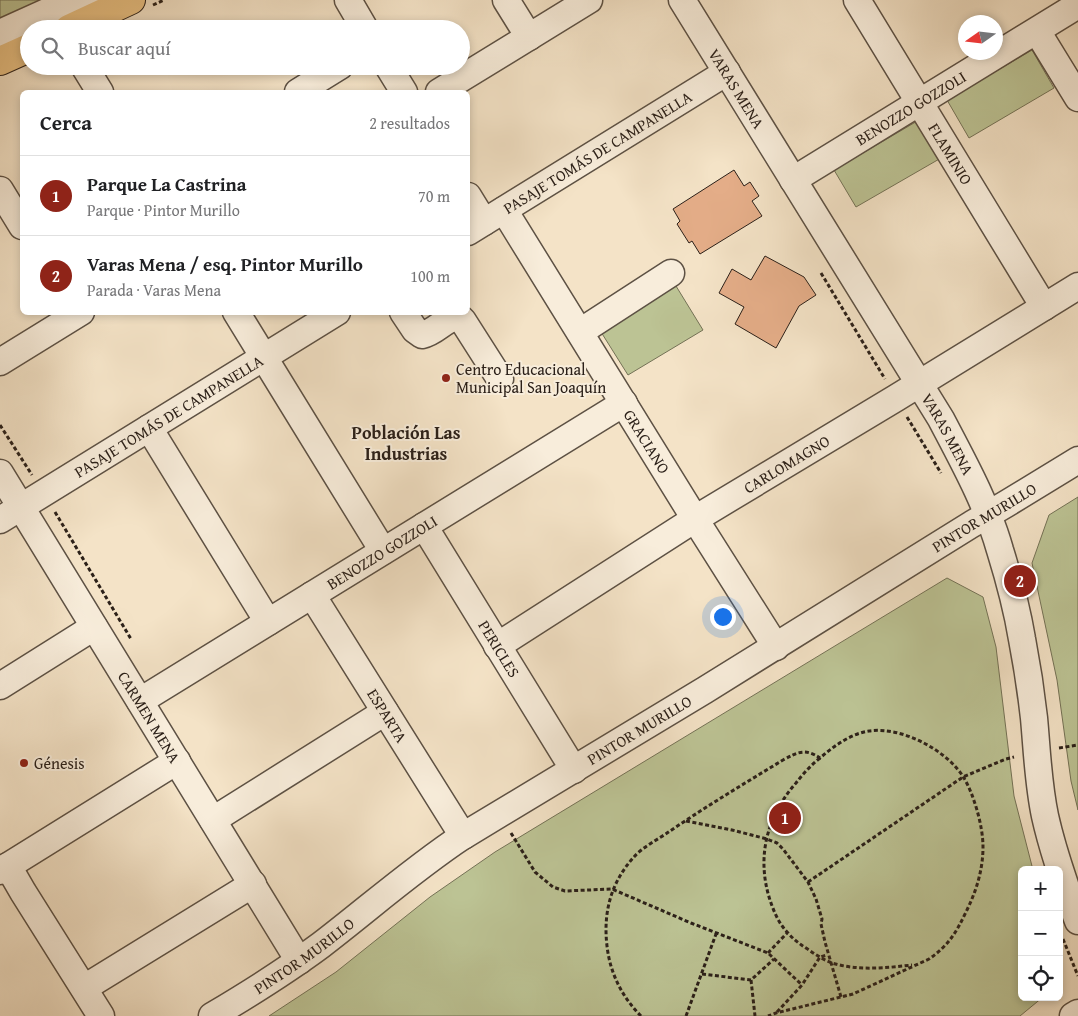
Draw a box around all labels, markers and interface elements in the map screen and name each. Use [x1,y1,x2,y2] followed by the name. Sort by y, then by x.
[958,15,1003,60] north arrow
[20,20,470,75] search box
[38,34,66,62] icon: search
[78,34,171,62] text: Buscar aquí
[703,44,771,133] street label: VARAS MENA
[851,65,971,151] street label: BENOZZO GOZZOLI
[498,84,697,220] street label: PASAJE TOMÁS DE CAMPANELLA
[40,107,92,138] text: Cerca
[369,111,450,135] text: 2 resultados
[923,118,979,189] street label: FLAMINIO
[87,170,247,198] text: Parque La Castrina
[52,184,60,208] text: 1
[418,184,450,208] text: 70 m
[87,198,240,222] text: Parque · Pintor Murillo
[87,250,363,278] text: Varas Mena / esq. Pintor Murillo
[52,264,60,288] text: 2
[410,264,450,288] text: 100 m
[87,278,221,302] text: Parada · Varas Mena
[69,348,268,483] street label: PASAJE TOMÁS DE CAMPANELLA
[456,357,606,399] place label: Centro Educacional Municipal San Joaquín
[440,372,452,384] marker: Centro Educacional Municipal San Joaquín
[916,388,980,479] street label: VARAS MENA
[618,405,676,478] street label: GRACIANO
[351,419,461,467] district label: Población Las Industrias
[739,429,834,499] street label: CARLOMAGNO
[927,476,1041,558] street label: PINTOR MURILLO
[322,509,442,595] street label: BENOZZO GOZZOLI
[1004,562,1036,600] pin: 2
[710,604,736,630] your location
[473,615,526,682] street label: PERICLES
[112,666,187,768] street label: CARMEN MENA
[361,684,414,747] street label: ESPARTA
[582,689,696,771] street label: PINTOR MURILLO
[34,751,85,775] place label: Génesis
[18,757,30,769] marker: Génesis
[769,799,801,837] pin: 1
[1018,866,1063,1001] map controls
[1018,866,1063,911] button: +
[249,911,359,1000] street label: PINTOR MURILLO
[1018,911,1063,956] button: −
[1018,956,1063,1001] button: locate

